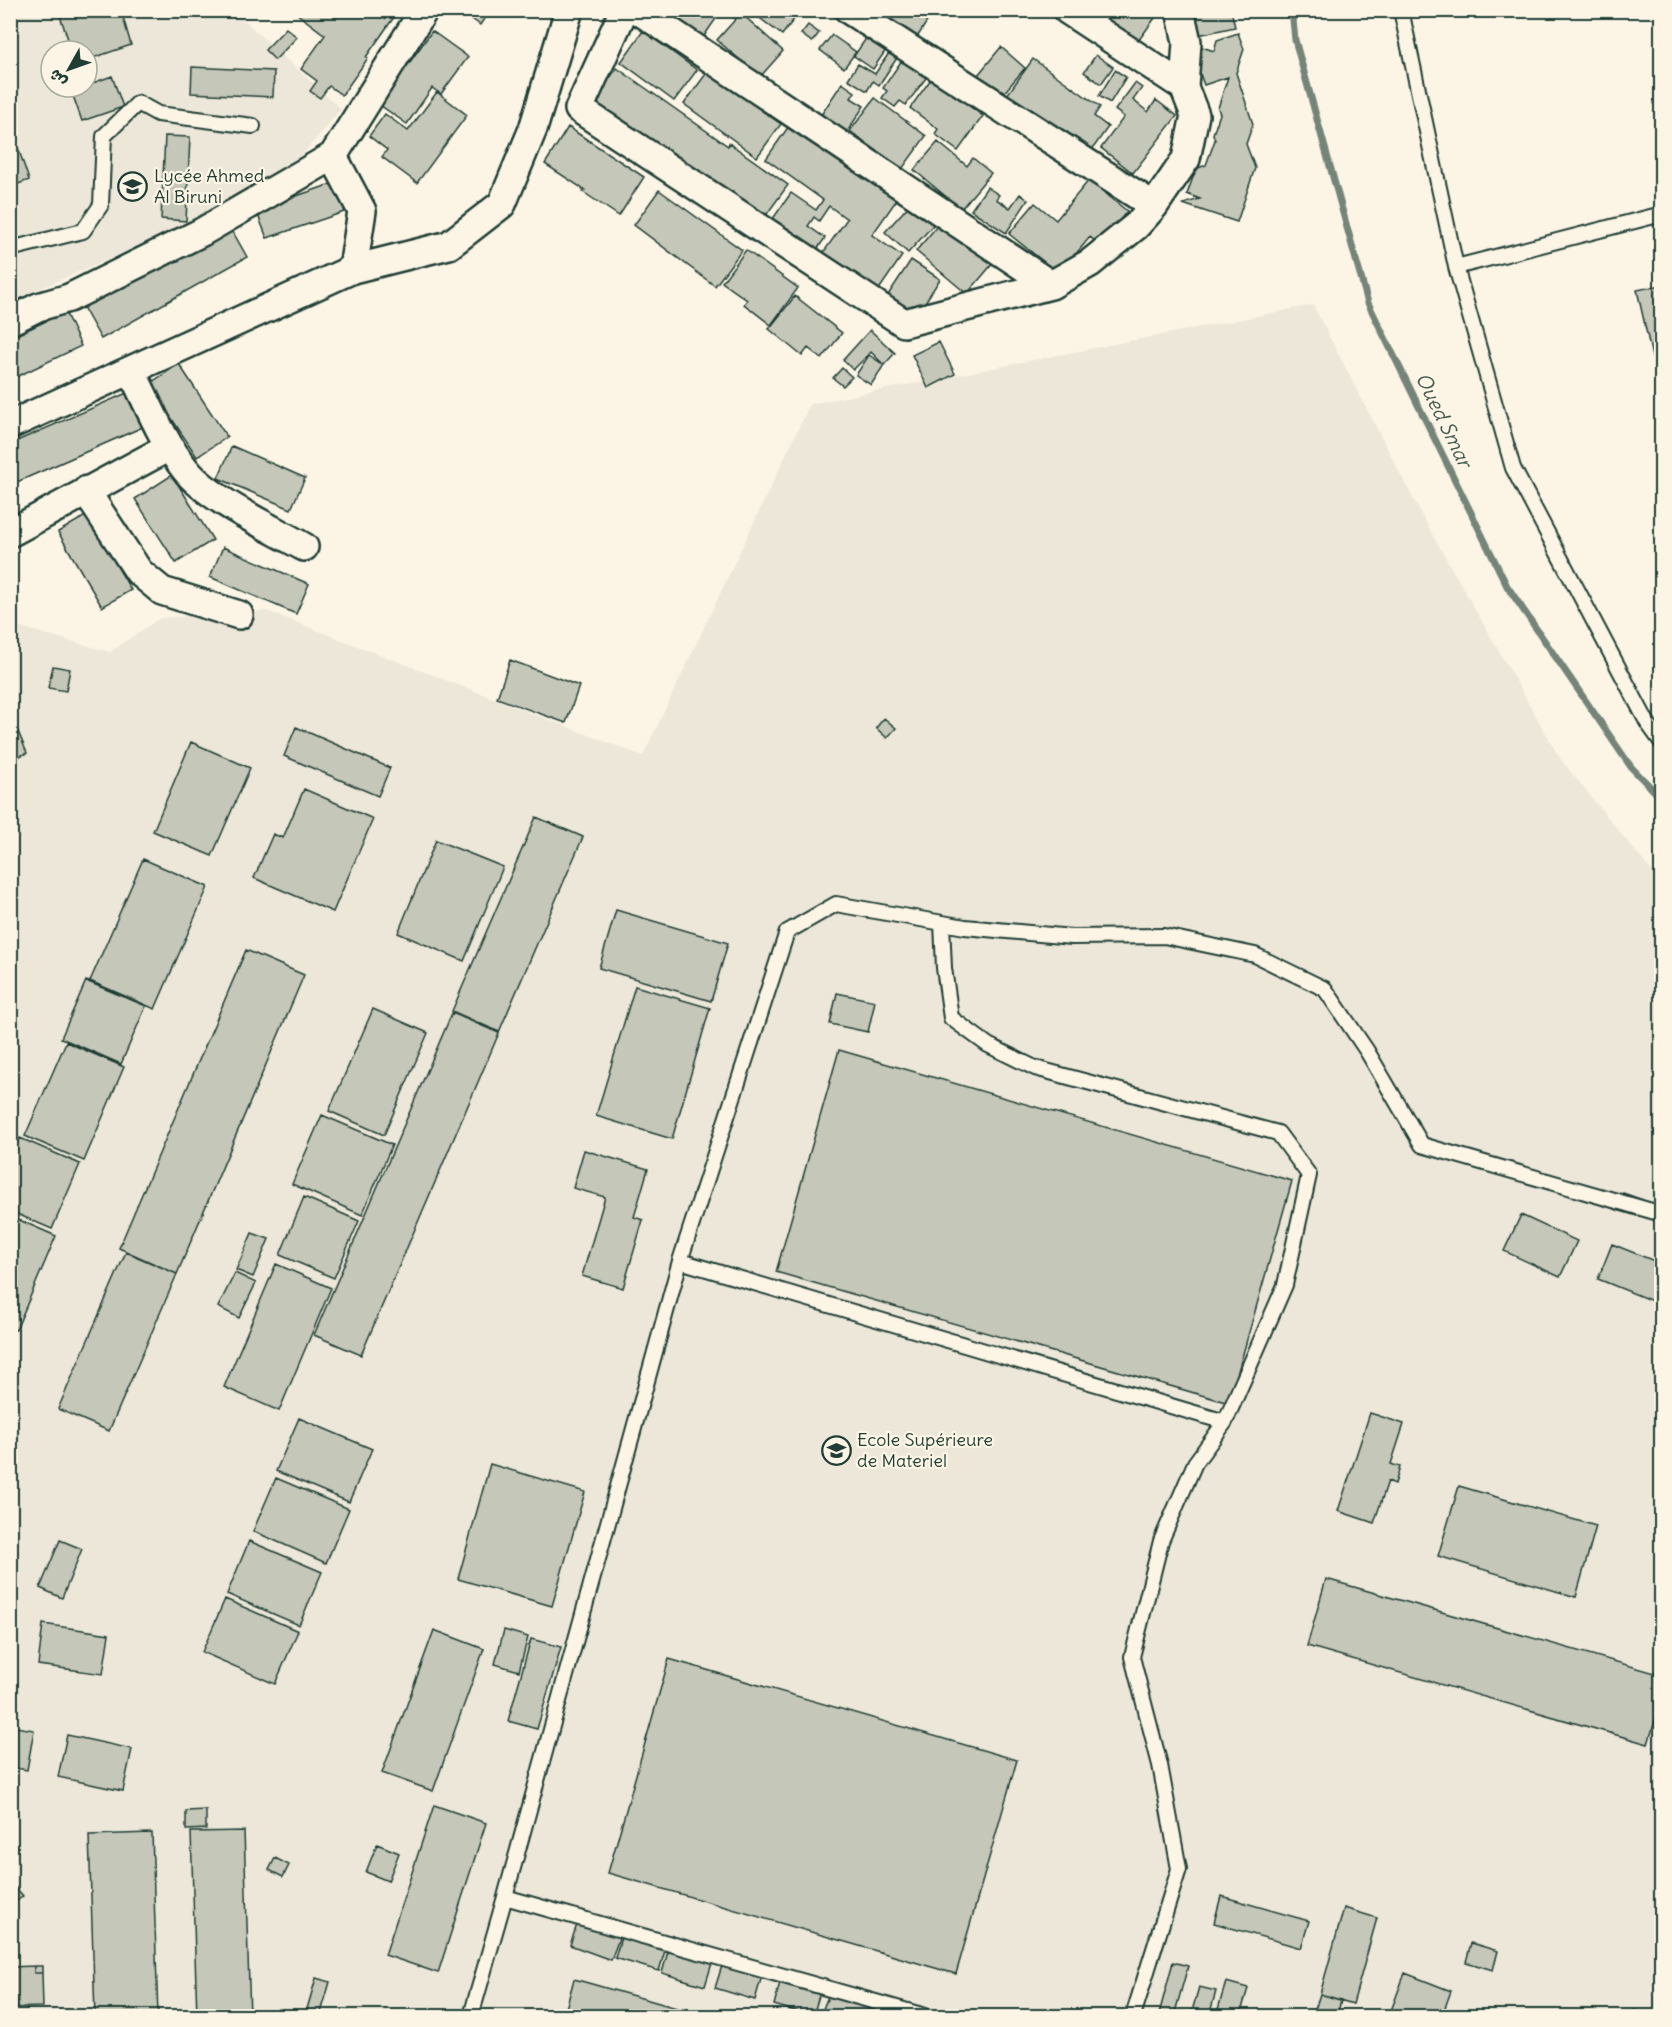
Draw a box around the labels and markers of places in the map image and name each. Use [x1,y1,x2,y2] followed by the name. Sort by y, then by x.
[154,164,265,208] place label: Lycée Ahmed Al Biruni
[117,170,149,202] school or university icon: Lycée Ahmed Al Biruni
[857,1428,993,1472] place label: Ecole Supérieure de Materiel
[820,1434,852,1466] school or university icon: Ecole Supérieure de Materiel

